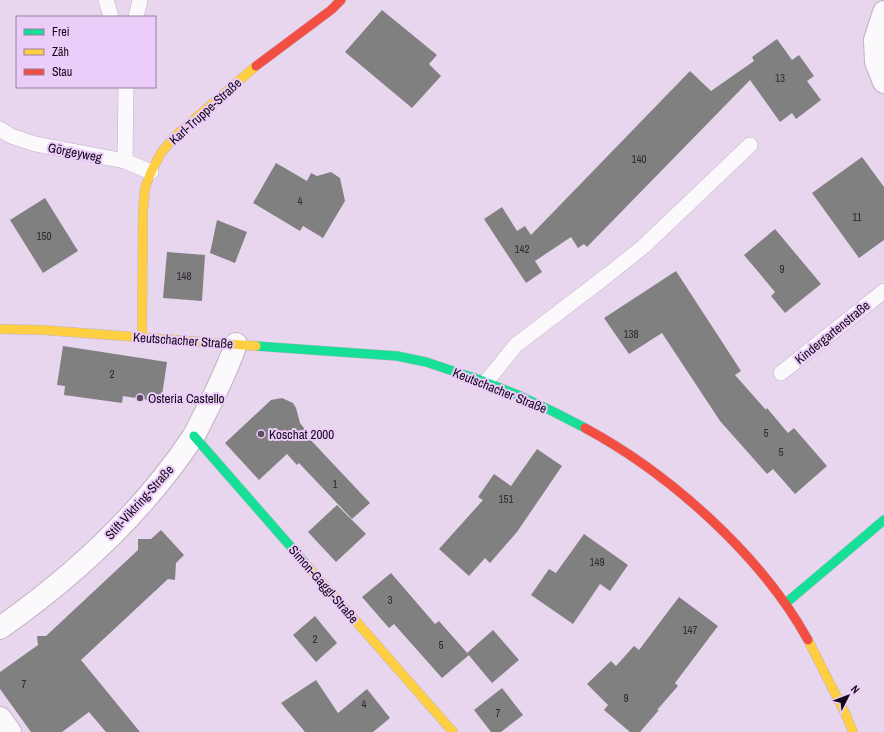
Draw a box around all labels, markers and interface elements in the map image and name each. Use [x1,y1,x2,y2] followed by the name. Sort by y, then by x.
[16,16,156,88] legend
[52,24,70,40] text: Frei
[52,44,69,60] text: Zäh
[52,64,72,80] text: Stau
[775,71,785,85] house number: 13
[166,74,245,148] street label: Karl-Truppe-Straße
[47,139,103,166] street label: Görgeyweg
[631,152,647,166] house number: 140
[297,194,303,208] house number: 4
[852,210,862,224] house number: 11
[36,229,52,243] house number: 150
[514,242,530,256] house number: 142
[779,262,785,276] house number: 9
[176,269,192,283] house number: 148
[791,297,873,368] street label: Kindergartenstraße
[623,327,639,341] house number: 138
[132,329,234,352] street label: Keutschacher Straße
[450,364,549,417] street label: Keutschacher Straße
[109,367,115,381] house number: 2
[148,390,224,407] place label: Osteria Castello
[135,393,145,403] marker: Osteria Castello
[269,426,334,443] place label: Koschat 2000
[763,426,769,440] house number: 5
[256,429,266,439] marker: Koschat 2000
[778,445,784,459] house number: 5
[101,461,177,543] street label: Stift-Viktring-Straße
[332,477,338,491] house number: 1
[498,492,514,506] house number: 151
[285,542,362,627] street label: Simon-Gaggl-Straße
[589,555,605,569] house number: 149
[387,593,393,607] house number: 3
[682,623,698,637] house number: 147
[312,632,318,646] house number: 2
[438,638,444,652] house number: 5
[828,676,868,716] north arrow
[21,677,27,691] house number: 7
[848,682,863,696] text: N
[623,691,629,705] house number: 9
[361,697,367,711] house number: 4
[495,706,501,720] house number: 7

